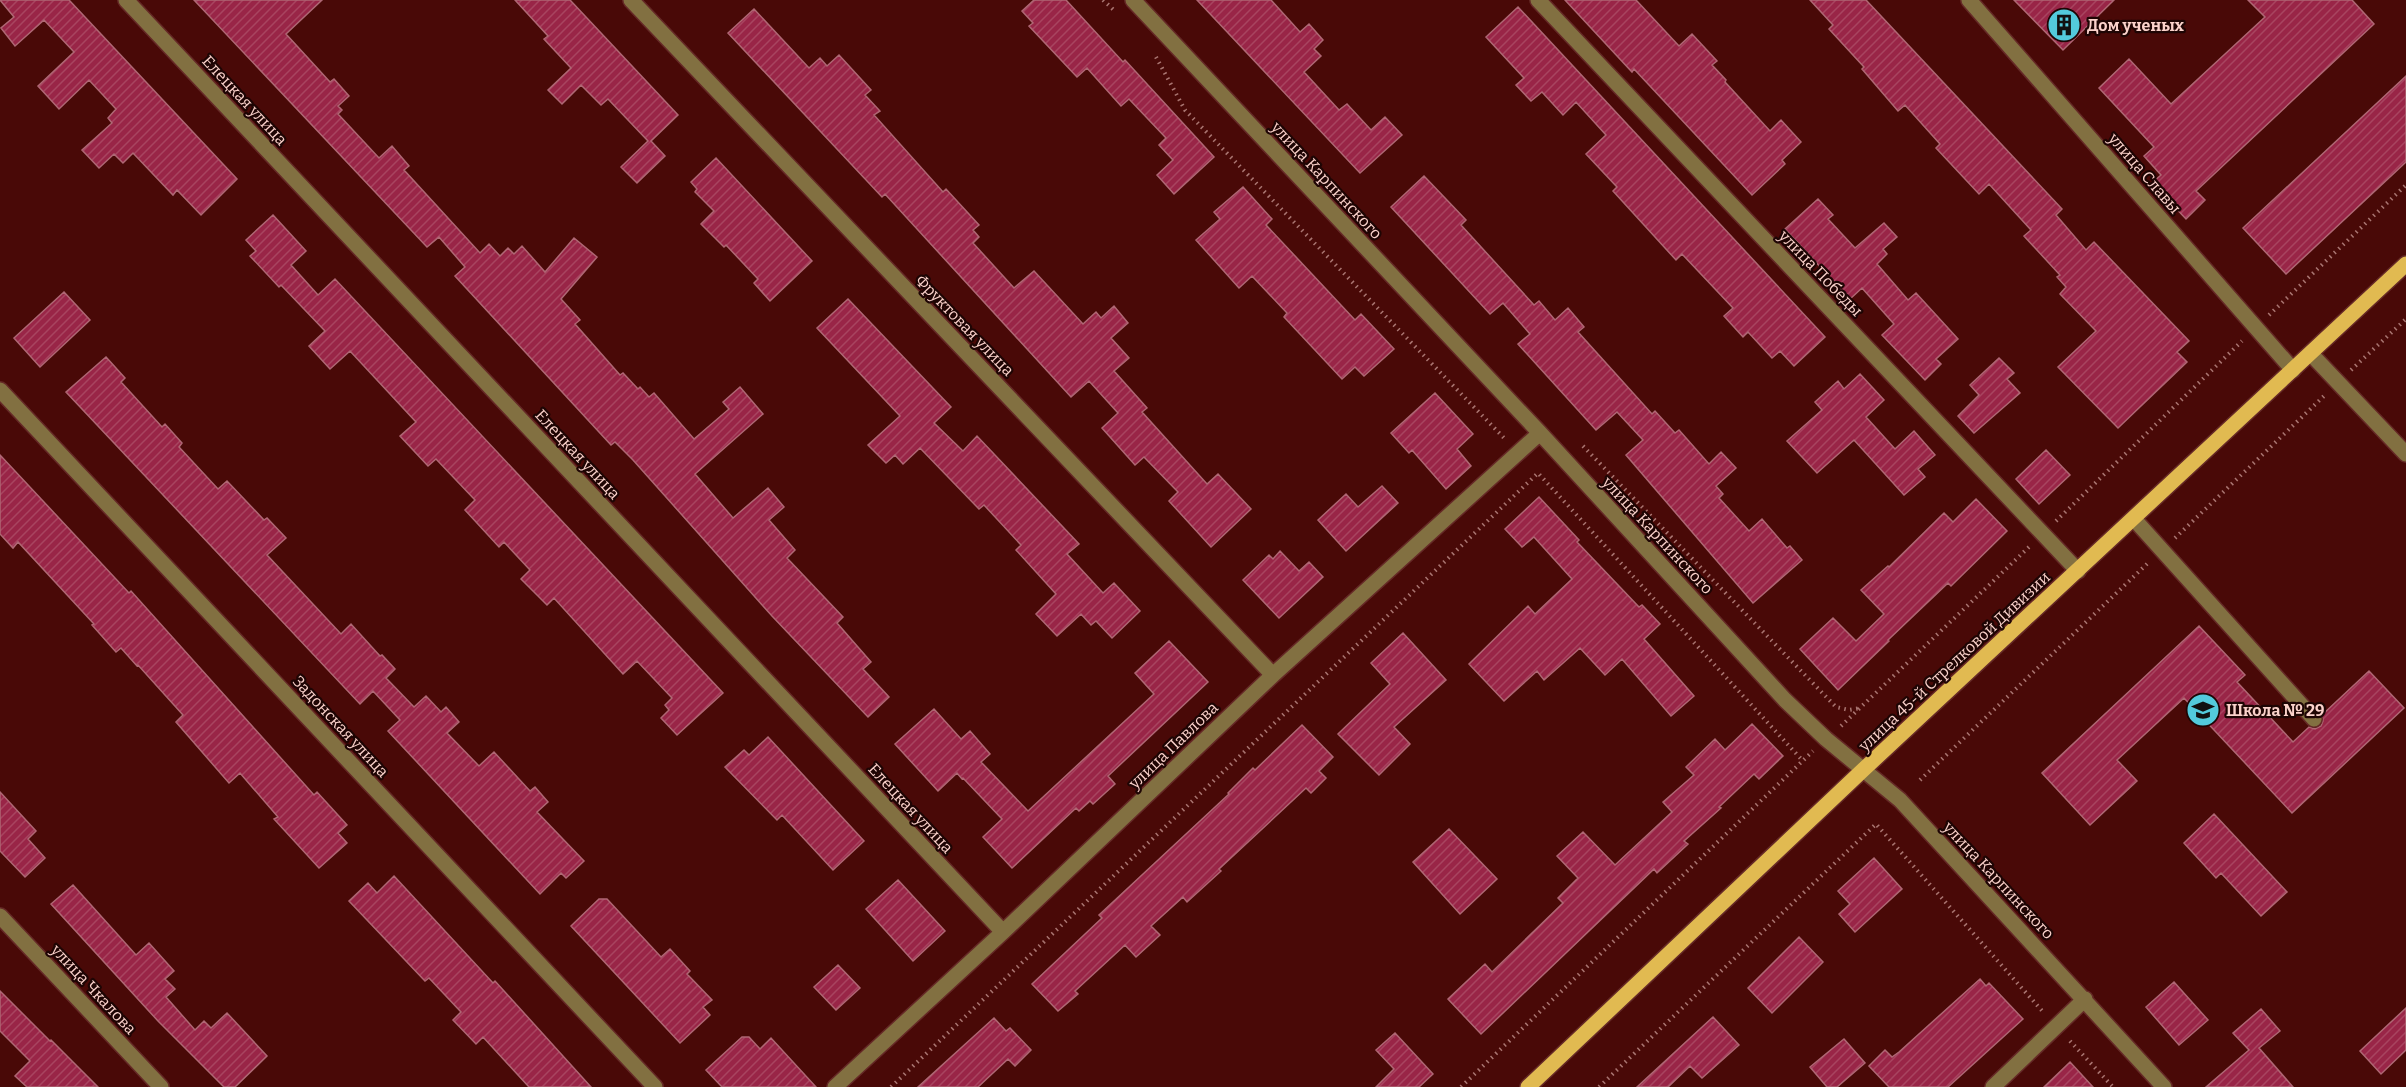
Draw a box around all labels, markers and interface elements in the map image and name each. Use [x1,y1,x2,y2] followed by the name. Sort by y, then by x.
[2046,7,2082,43] building icon: Дом ученых
[2087,16,2184,35] place label: Дом ученых
[198,52,291,149] street label: Елецкая улица
[1267,117,1386,243] street label: улица Карпинского
[2104,128,2185,218] street label: улица Славы
[1774,226,1867,320] street label: улица Победы
[911,271,1018,380] street label: Фруктовая улица
[531,406,624,503] street label: Елецкая улица
[1598,472,1717,598] street label: улица Карпинского
[1854,568,2054,756] street label: улица 45-й Стрелковой Дивизии
[289,672,393,781] street label: Задонская улица
[2185,692,2221,728] school or university icon: Школа № 29
[1124,698,1222,793] street label: улица Павлова
[2226,701,2324,720] place label: Школа № 29
[864,760,957,857] street label: Елецкая улица
[1939,817,2058,943] street label: улица Карпинского
[46,940,140,1038] street label: улица Чкалова

